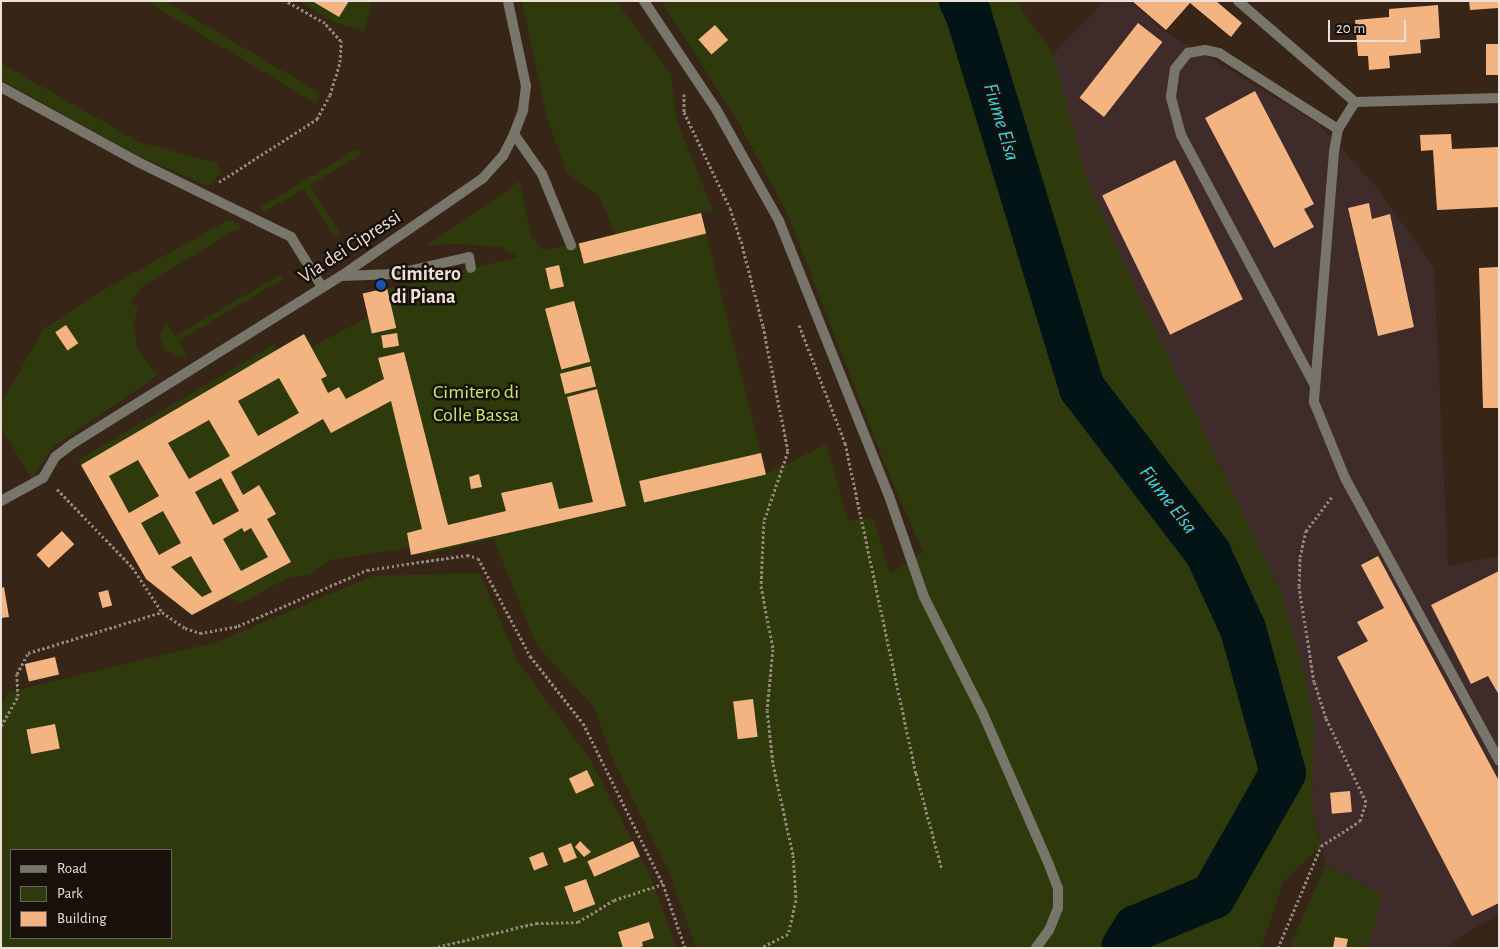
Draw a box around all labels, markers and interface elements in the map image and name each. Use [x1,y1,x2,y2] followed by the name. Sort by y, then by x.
[1330,10,1408,42] scale bar
[1336,21,1365,36] text: 20 m
[977,80,1025,164] water label: Fiume Elsa
[294,205,406,289] street label: Via dei Cipressi
[391,262,461,309] place label: Cimitero di Piana
[375,279,387,291] marker: Cimitero di Piana
[433,381,519,428] park label: Cimitero di Colle Bassa
[1133,461,1203,539] water label: Fiume Elsa
[10,849,172,939] legend
[57,861,87,876] text: Road
[57,886,83,901] text: Park
[57,911,107,926] text: Building

